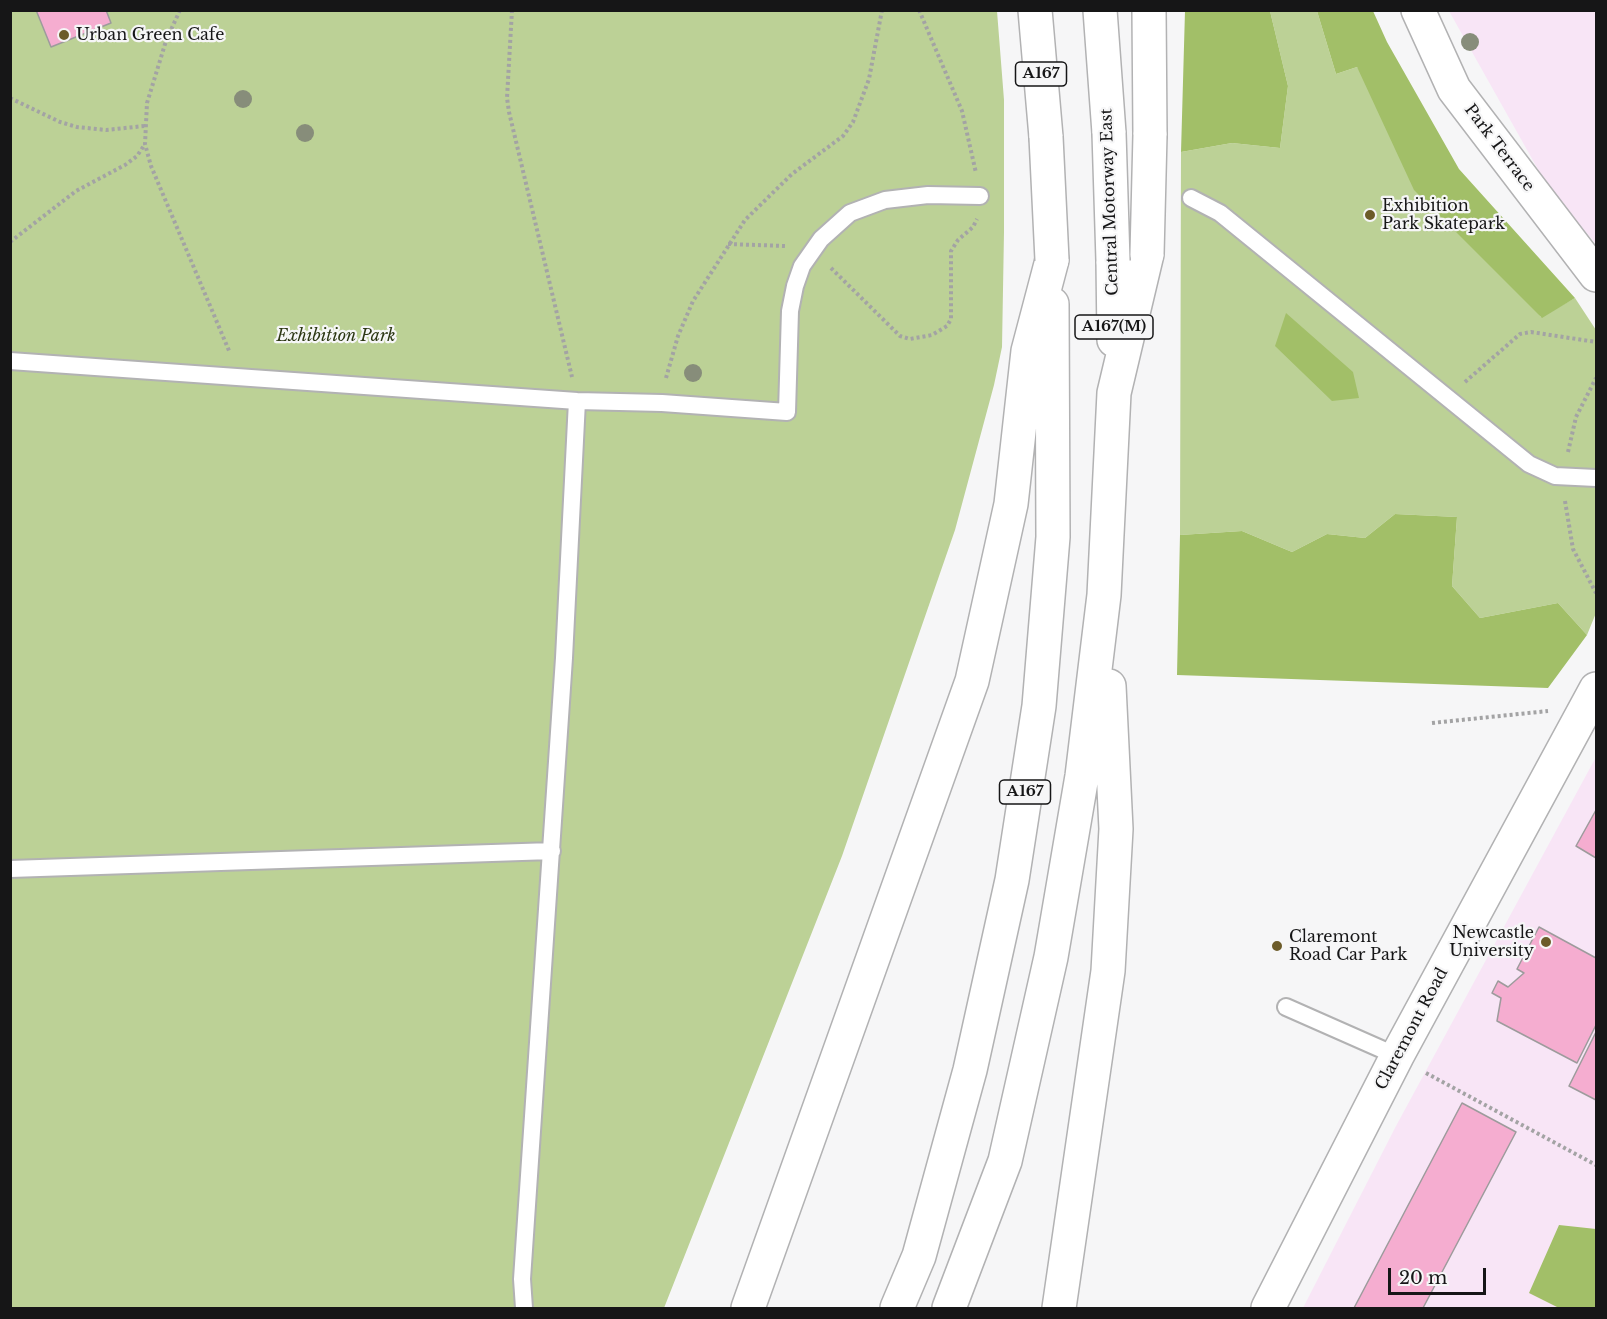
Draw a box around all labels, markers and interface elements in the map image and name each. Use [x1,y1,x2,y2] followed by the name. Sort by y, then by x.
[76,25,224,45] place label: Urban Green Cafe
[57,28,71,42] marker: Urban Green Cafe
[1016,62,1066,86] road number: A167
[1460,101,1538,195] street label: Park Terrace
[1097,108,1123,296] street label: Central Motorway East
[1382,196,1505,234] place label: Exhibition Park Skatepark
[1363,208,1377,222] marker: Exhibition Park Skatepark
[1075,315,1153,339] road number: A167(M)
[277,326,395,346] park label: Exhibition Park
[1000,780,1050,804] road number: A167
[1449,923,1534,961] place label: Newcastle University
[1289,927,1407,965] place label: Claremont Road Car Park
[1539,935,1553,949] marker: Newcastle University
[1270,939,1284,953] marker: Claremont Road Car Park
[1372,965,1452,1093] street label: Claremont Road
[1391,1256,1488,1294] scale bar
[1399,1267,1447,1289] text: 20 m

